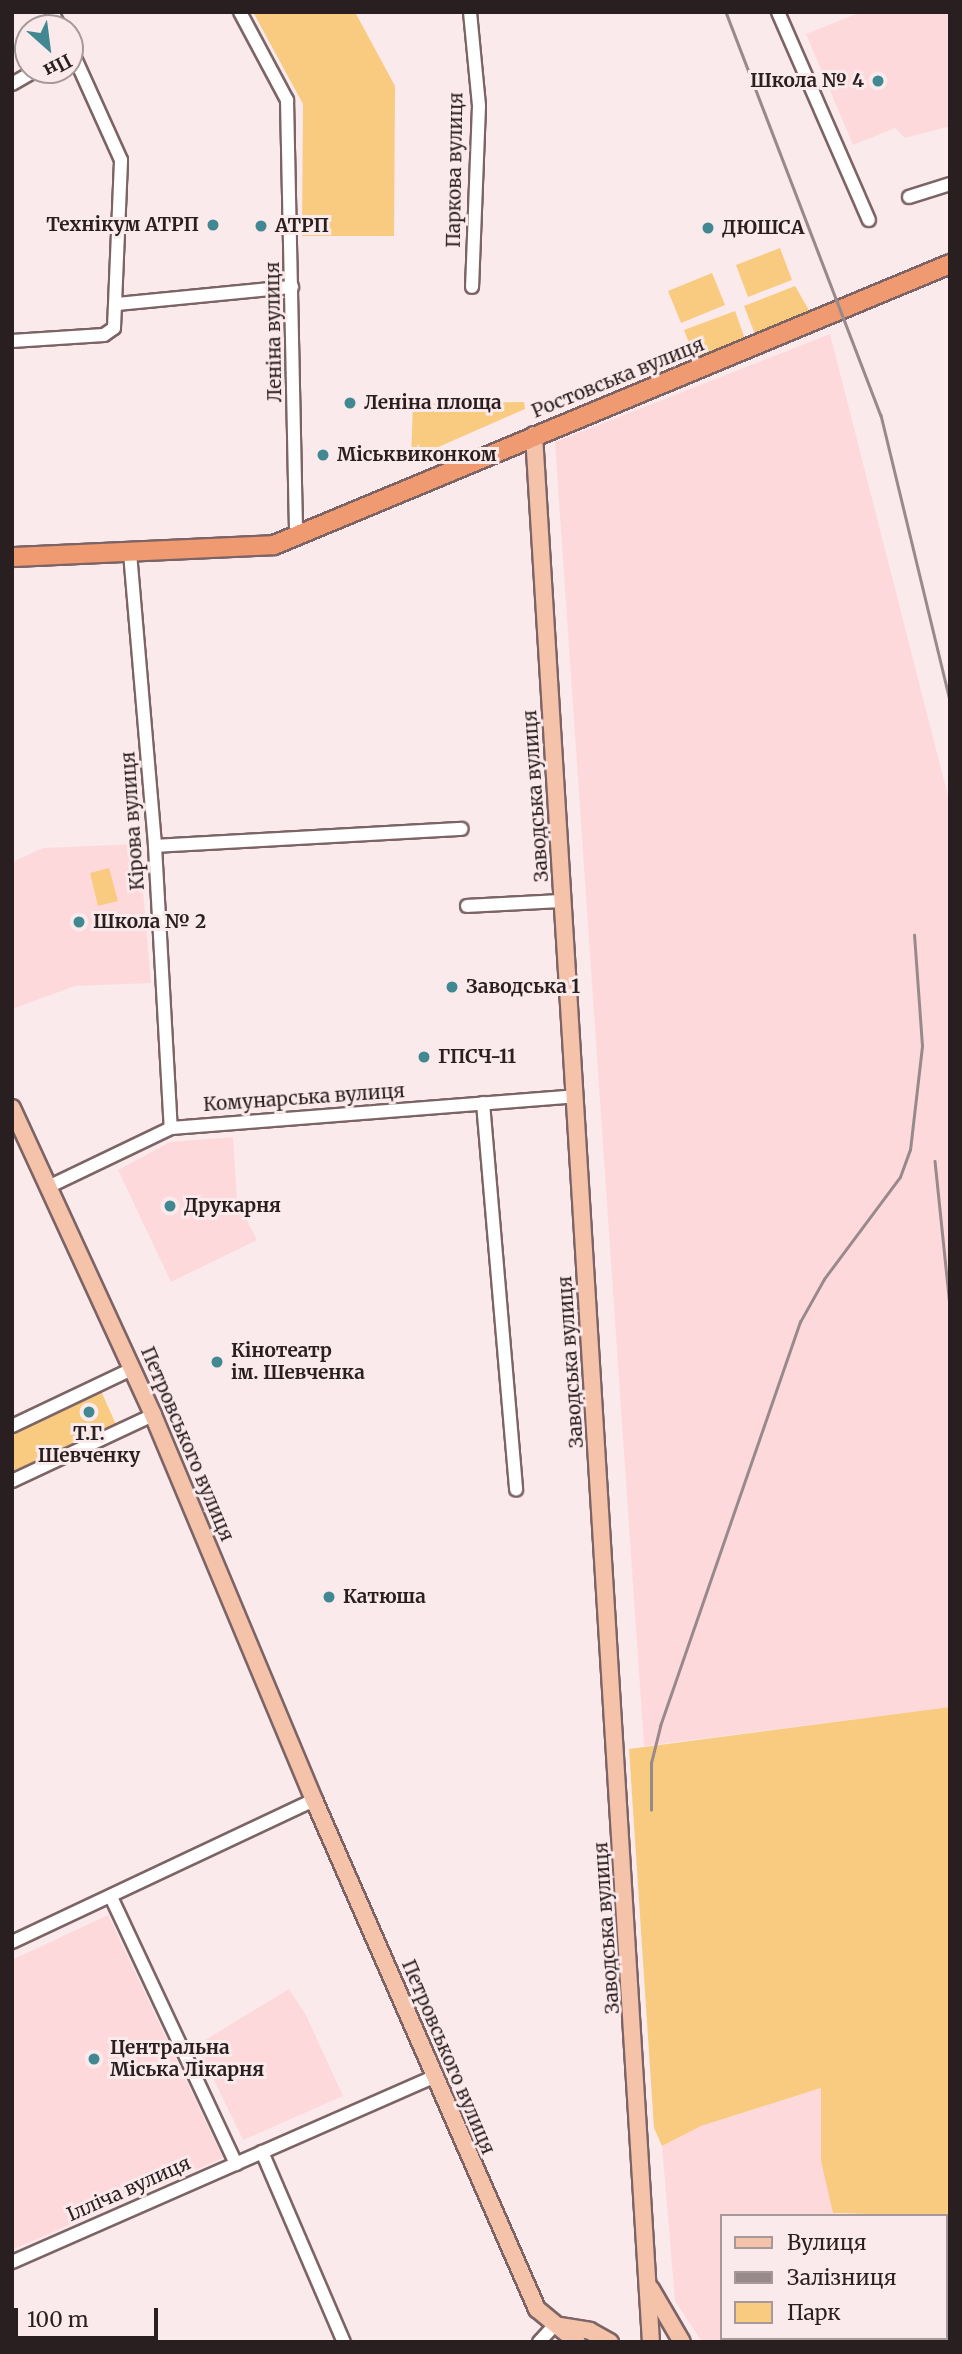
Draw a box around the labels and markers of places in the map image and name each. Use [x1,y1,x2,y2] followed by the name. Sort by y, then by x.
[750,70,864,92] place label: Школа № 4
[870,73,886,89] marker: Школа № 4
[46,214,199,236] place label: Технікум АТРП
[275,215,329,237] place label: АТРП
[205,217,221,233] marker: Технікум АТРП
[722,217,804,239] place label: ДЮШСА
[253,218,269,234] marker: АТРП
[700,220,716,236] marker: ДЮШСА
[364,392,502,414] place label: Леніна площа
[342,395,358,411] marker: Леніна площа
[337,444,497,466] place label: Міськвиконком
[315,447,331,463] marker: Міськвиконком
[93,911,206,933] place label: Школа № 2
[71,914,87,930] marker: Школа № 2
[466,976,580,998] place label: Заводська 1
[444,979,460,995] marker: Заводська 1
[438,1046,516,1068] place label: ГПСЧ-11
[416,1049,432,1065] marker: ГПСЧ-11
[184,1195,281,1217] place label: Друкарня
[162,1198,178,1214] marker: Друкарня
[231,1340,365,1384] place label: Кінотеатр ім. Шевченка
[209,1354,225,1370] marker: Кінотеатр ім. Шевченка
[81,1404,97,1420] marker: Т.Г. Шевченку
[38,1423,140,1467] place label: Т.Г. Шевченку
[343,1586,426,1608] place label: Катюша
[321,1589,337,1605] marker: Катюша
[110,2037,264,2081] place label: Центральна Міська Лікарня
[84,2049,104,2069] marker: Центральна Міська Лікарня

